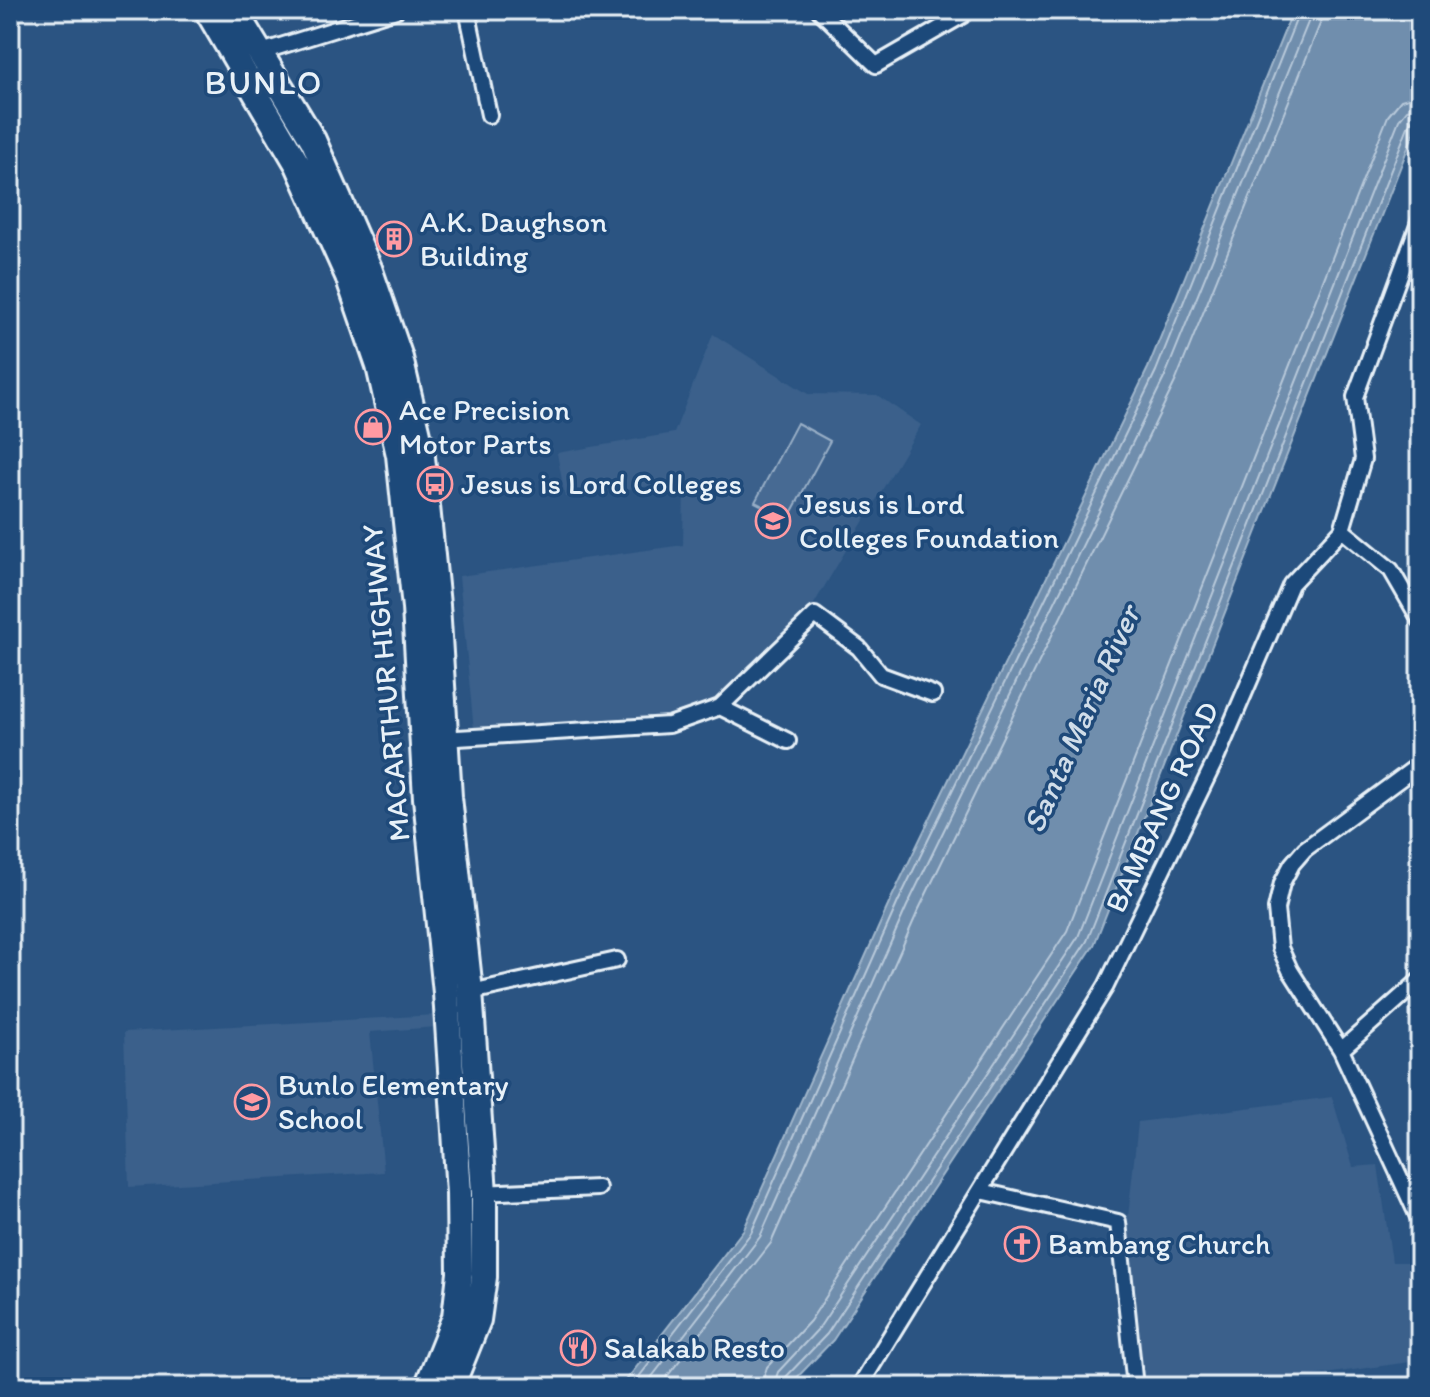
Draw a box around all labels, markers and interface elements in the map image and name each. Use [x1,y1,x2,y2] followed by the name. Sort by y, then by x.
[205,62,323,103] district label: BUNLO
[420,203,607,274] place label: A.K. Daughson Building
[375,220,413,258] building icon: A.K. Daughson Building
[399,391,570,462] place label: Ace Precision Motor Parts
[354,408,392,446] shop icon: Ace Precision Motor Parts
[416,465,454,503] bus stop icon: Jesus is Lord Colleges
[461,465,742,502] place label: Jesus is Lord Colleges
[799,485,1059,556] place label: Jesus is Lord Colleges Foundation
[754,502,792,540] school or university icon: Jesus is Lord Colleges Foundation
[353,523,418,843] street label: MACARTHUR HIGHWAY
[1014,597,1149,838] water label: Santa Maria River
[1097,695,1227,918] street label: BAMBANG ROAD
[278,1066,508,1137] place label: Bunlo Elementary School
[233,1083,271,1121] school or university icon: Bunlo Elementary School
[1003,1225,1041,1263] church icon: Bambang Church
[1048,1225,1270,1262] place label: Bambang Church
[559,1329,597,1367] restaurant icon: Salakab Resto
[604,1329,785,1366] place label: Salakab Resto

